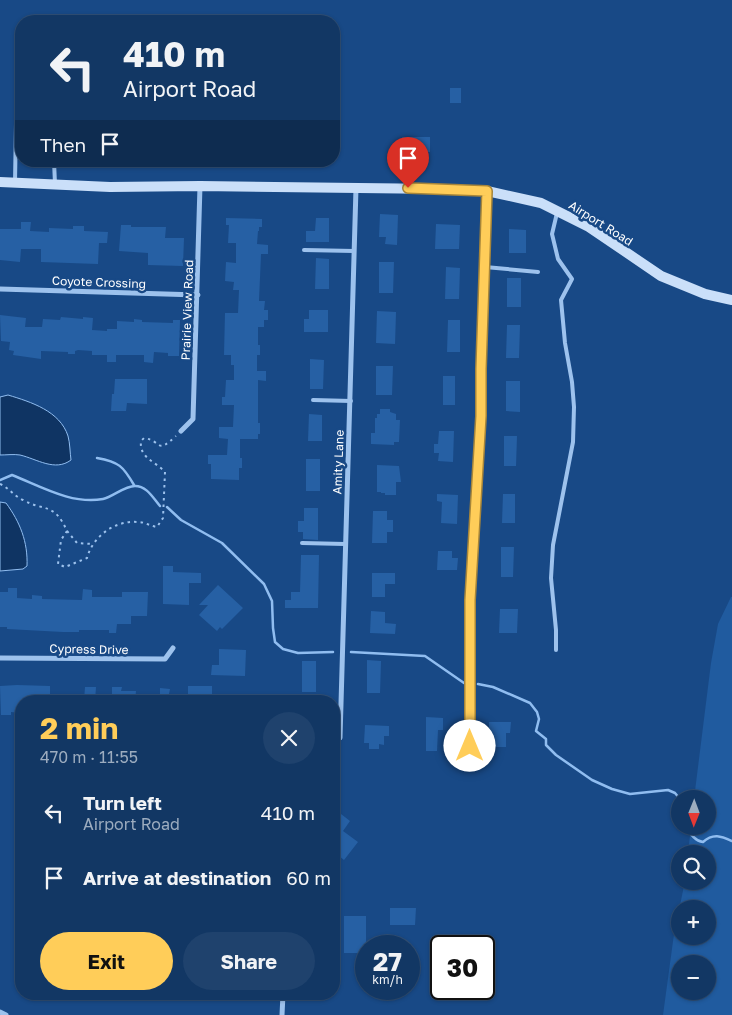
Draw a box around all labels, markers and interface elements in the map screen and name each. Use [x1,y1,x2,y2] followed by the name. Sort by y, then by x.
[123,33,225,75] text: 410 m
[40,35,105,100] icon: left
[123,75,256,102] text: Airport Road
[96,130,124,158] icon: arrive
[40,133,86,156] text: Then
[387,137,429,188] pin
[394,144,422,172] icon: arrive
[566,197,636,249] street label: Airport Road
[178,260,196,360] street label: Prairie View Road
[52,273,146,291] street label: Coyote Crossing
[329,429,347,495] street label: Amity Lane
[49,641,129,657] street label: Cypress Drive
[40,710,118,746] text: 2 min
[263,712,315,764] button: close
[443,719,495,771] position arrow
[40,747,138,767] text: 470 m · 11:55
[671,790,716,835] north arrow
[671,790,716,1000] map controls
[83,791,162,814] text: Turn left
[40,799,68,827] icon: left
[261,801,315,824] text: 410 m
[83,814,180,834] text: Airport Road
[671,845,716,890] button: search
[40,864,68,892] icon: arrive
[83,866,271,889] text: Arrive at destination
[286,866,331,889] text: 60 m
[671,900,716,945] button: +
[40,932,173,990] button: Exit
[183,932,315,990] button: Share
[430,935,495,1000] speed limit sign: 30
[373,946,402,977] text: 27
[671,955,716,1000] button: −
[372,972,403,987] text: km/h

